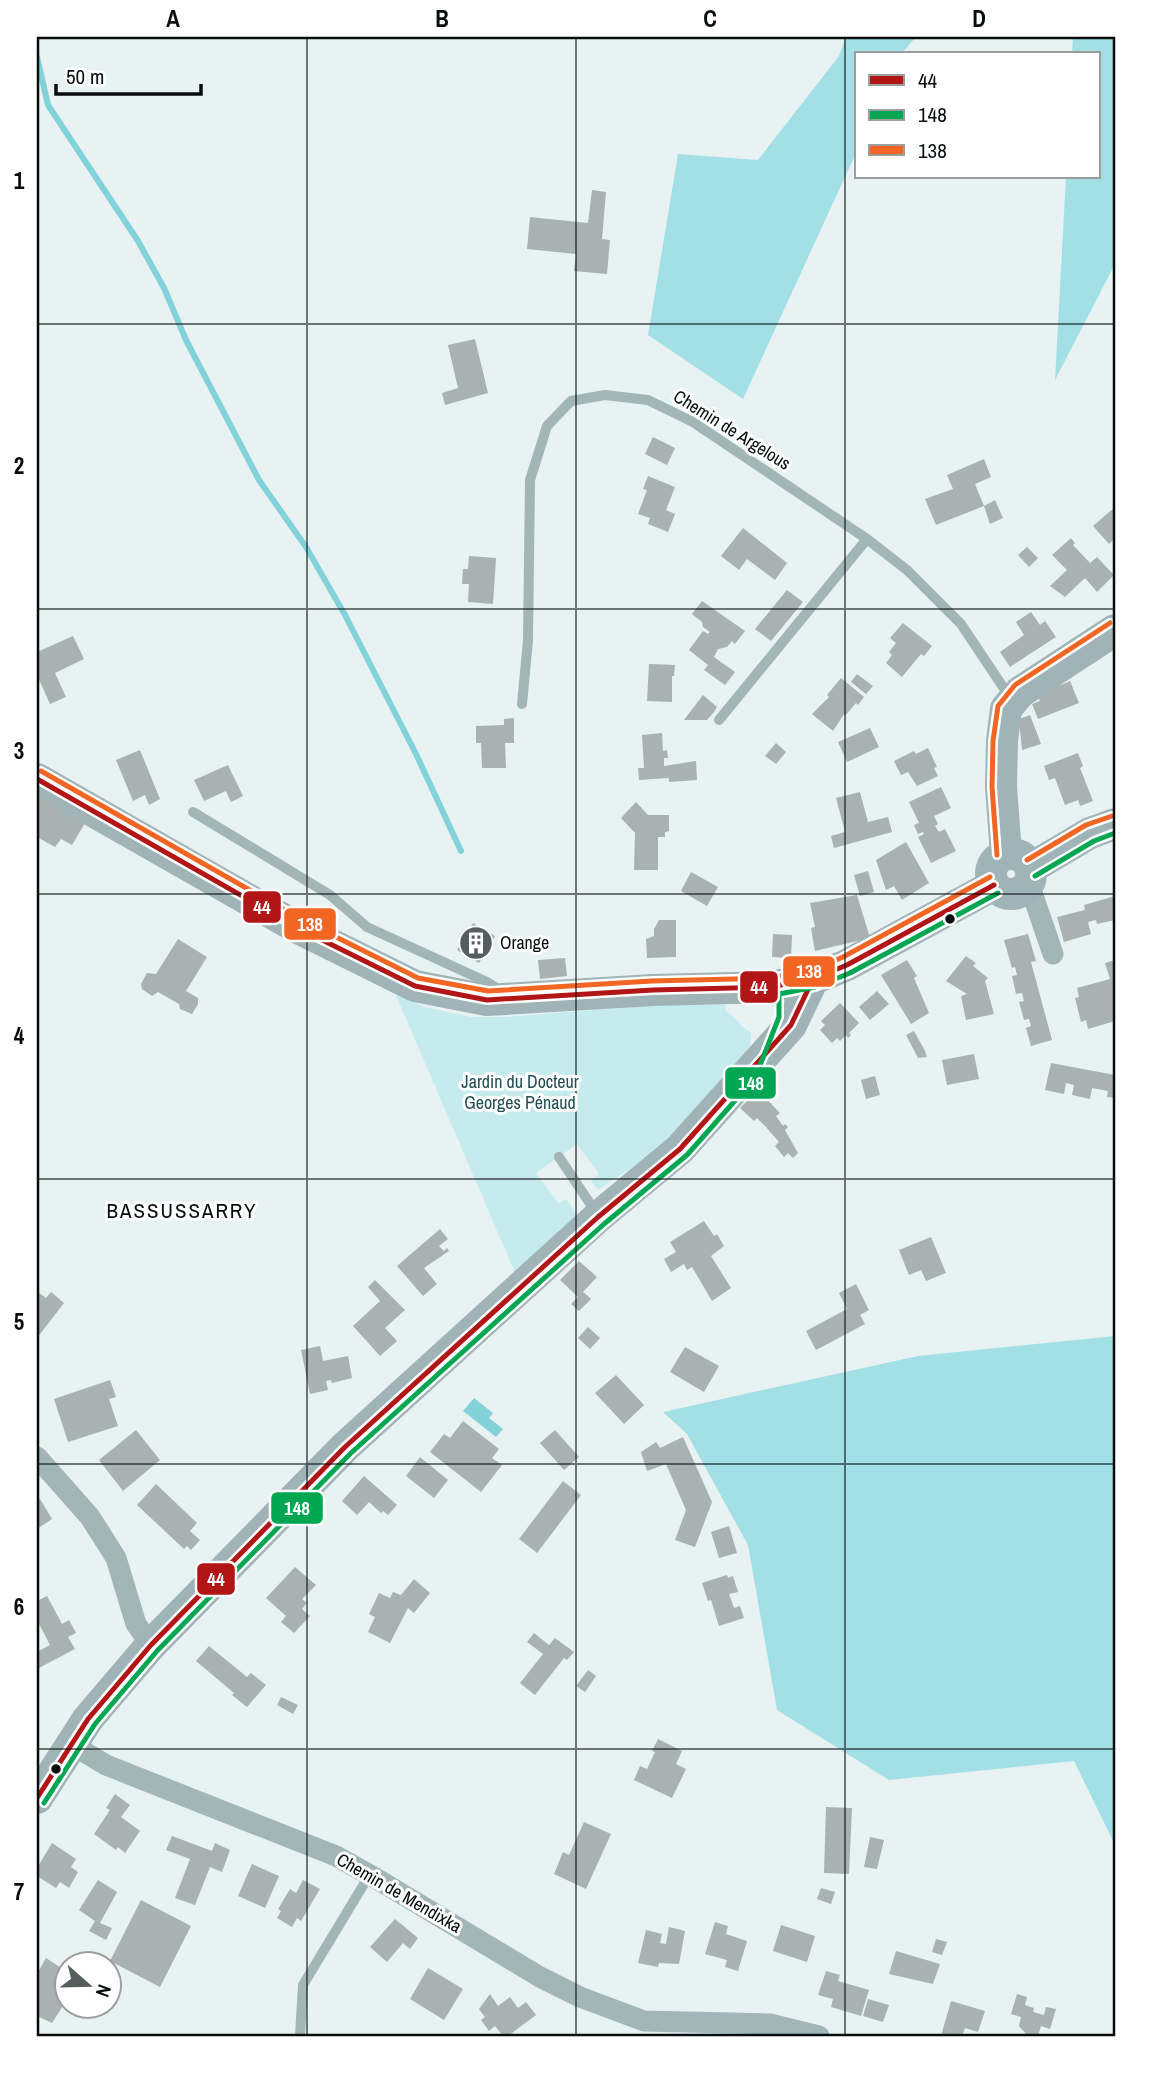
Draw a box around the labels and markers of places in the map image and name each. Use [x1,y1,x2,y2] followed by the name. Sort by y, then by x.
[943,912,957,926] unlabelled marker
[457,924,495,962] building icon: Orange
[500,930,549,955] place label: Orange
[49,1762,63,1776] unlabelled marker

